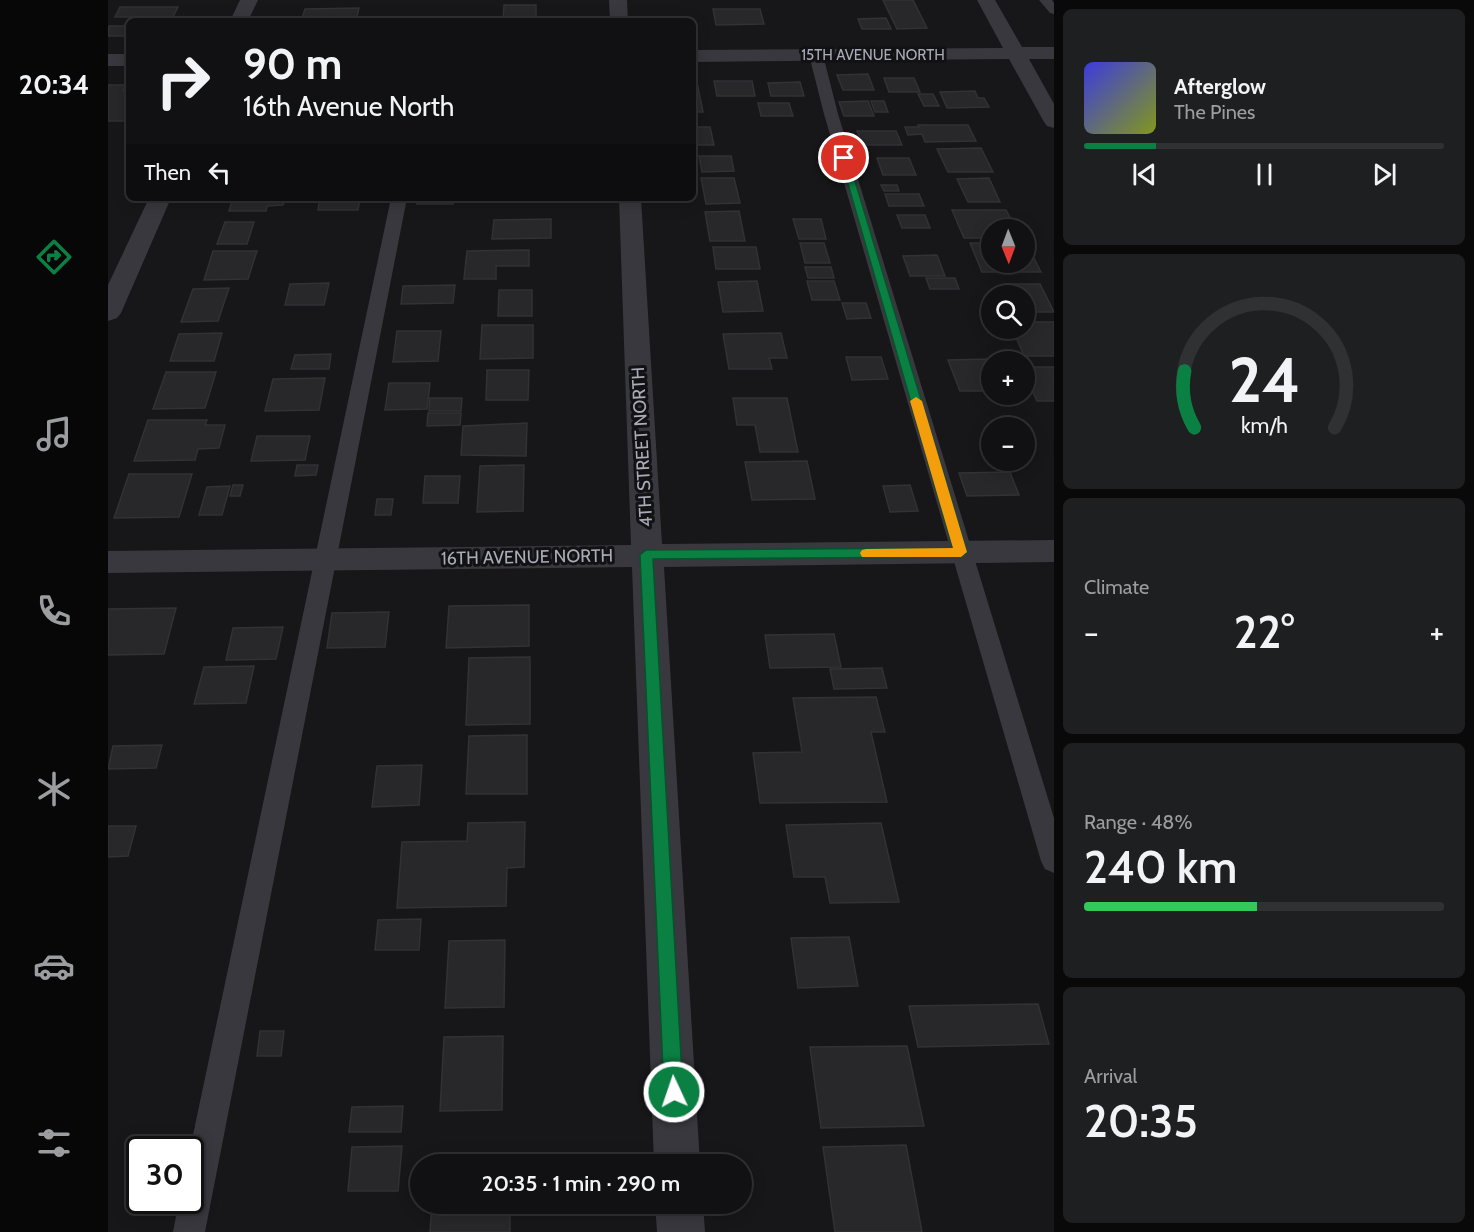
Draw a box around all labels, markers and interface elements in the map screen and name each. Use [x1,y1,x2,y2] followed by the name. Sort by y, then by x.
[243,38,342,90] text: 90 m
[144,42,222,120] icon: right
[801,46,945,64] street label: 15TH AVENUE NORTH
[19,68,89,101] text: 20:34
[1174,73,1266,100] text: Afterglow
[243,90,454,123] text: 16th Avenue North
[1174,100,1255,124] text: The Pines
[818,132,869,183] pin
[827,141,860,174] icon: arrive
[203,156,236,189] icon: left
[1128,158,1161,191] icon: previous
[1248,158,1281,191] icon: pause
[1368,158,1401,191] icon: next
[144,159,191,186] text: Then
[981,219,1035,273] north arrow
[981,219,1035,471] map controls
[33,236,75,278] icon: directions
[981,285,1035,339] button: search
[1228,343,1300,419] text: 24
[981,351,1035,405] button: +
[627,366,657,528] street label: 4TH STREET NORTH
[33,413,75,455] icon: music
[1241,413,1287,439] text: km/h
[981,417,1035,471] button: −
[441,544,613,570] street label: 16TH AVENUE NORTH
[1084,575,1149,599] text: Climate
[33,590,75,632] icon: phone
[1234,605,1294,659] text: 22°
[1084,612,1099,652] text: −
[1429,612,1444,652] text: +
[33,768,75,810] icon: climate
[1084,810,1192,834] text: Range · 48%
[1084,840,1237,894] text: 240 km
[33,945,75,987] icon: car
[642,1060,706,1124] position arrow
[1084,1064,1137,1088] text: Arrival
[1084,1094,1198,1148] text: 20:35
[33,1122,75,1164] icon: filters
[126,1136,204,1214] speed limit sign: 30
[482,1170,680,1197] text: 20:35 · 1 min · 290 m

